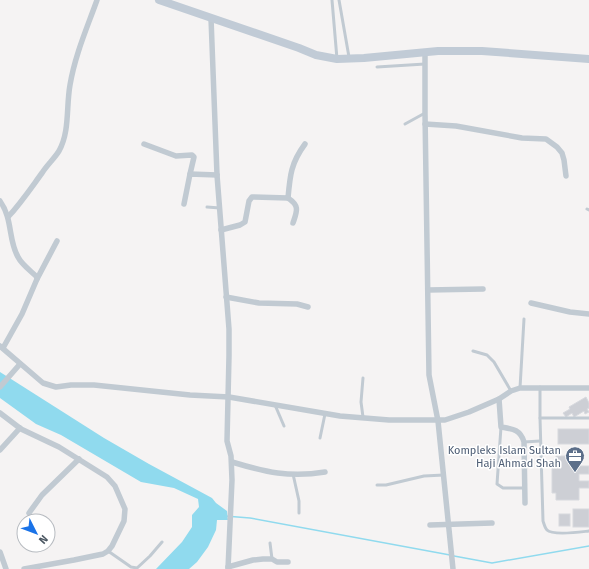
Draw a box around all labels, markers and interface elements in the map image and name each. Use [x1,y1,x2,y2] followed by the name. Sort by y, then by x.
[448,444,561,470] place label: Kompleks Islam Sultan Haji Ahmad Shah
[564,445,586,473] office icon: Kompleks Islam Sultan Haji Ahmad Shah
[16,513,56,553] north arrow
[36,532,50,546] text: N

